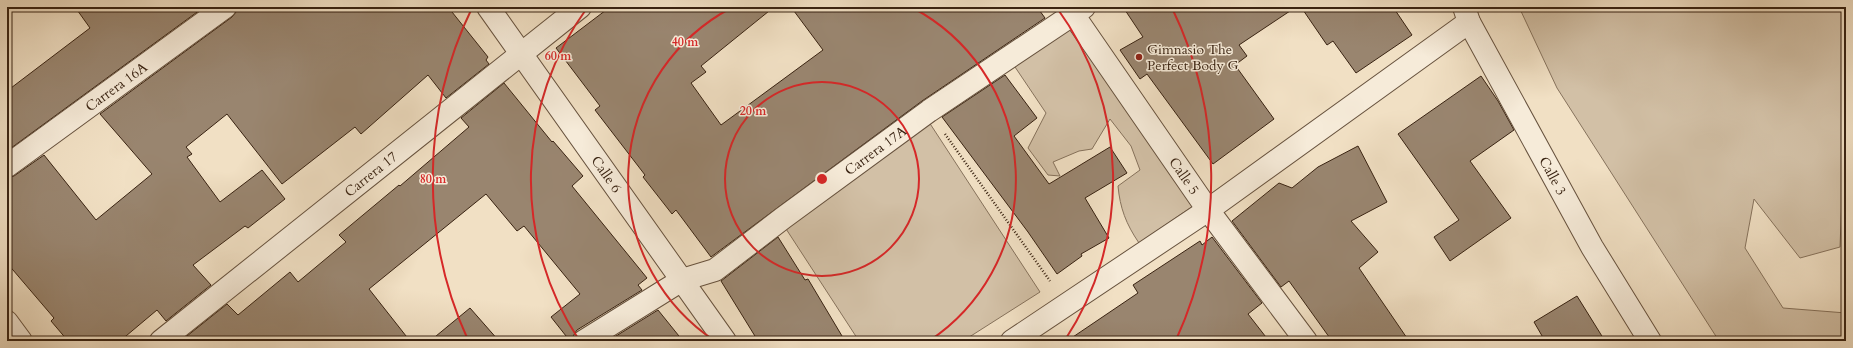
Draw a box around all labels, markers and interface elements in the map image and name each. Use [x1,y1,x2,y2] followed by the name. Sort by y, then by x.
[672,34,699,50] text: 40 m
[1147,40,1239,75] place label: Gimnasio The Perfect Body G
[545,48,572,64] text: 60 m
[1134,52,1144,62] marker: Gimnasio The Perfect Body G
[81,58,151,116] street label: Carrera 16A
[740,103,767,119] text: 20 m
[841,122,911,180] street label: Carrera 17A
[340,147,401,201] street label: Carrera 17
[587,152,626,197] street label: Calle 6
[1534,153,1571,199] street label: Calle 3
[1164,154,1203,198] street label: Calle 5
[420,171,447,187] text: 80 m
[815,172,829,186] centre of rings

